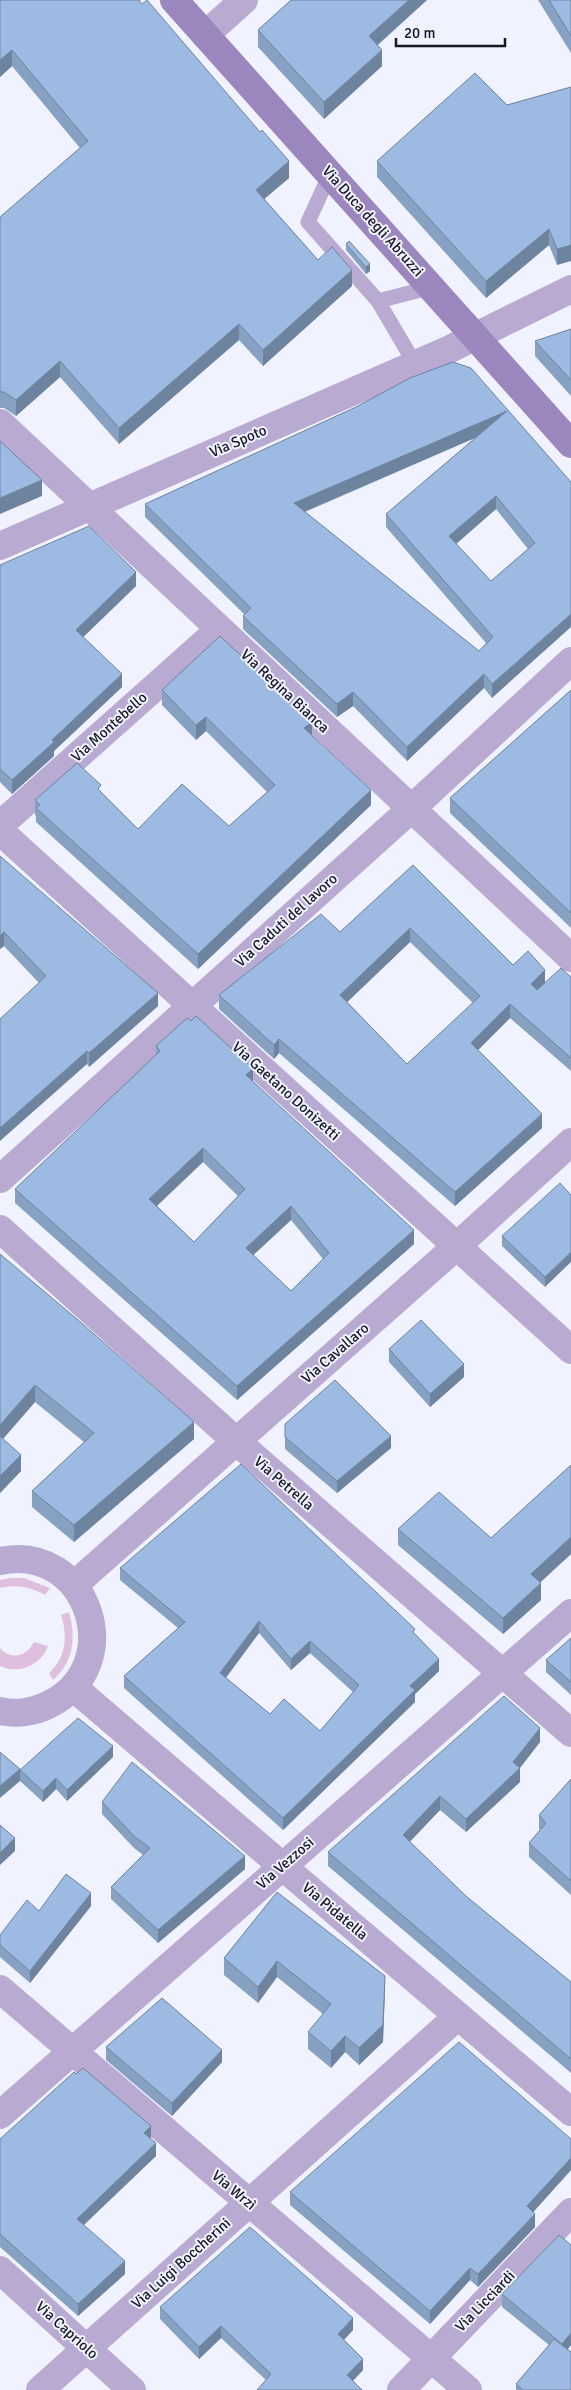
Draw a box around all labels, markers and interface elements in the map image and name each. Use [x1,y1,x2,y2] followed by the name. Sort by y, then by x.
[396,15,505,47] scale bar
[404,24,435,42] text: 20 m
[319,162,427,280] street label: Via Duca degli Abruzzi
[207,421,270,461] street label: Via Spoto
[237,645,333,737] street label: Via Regina Bianca
[67,688,151,766] street label: Via Montebello
[231,869,341,971] street label: Via Caduti del lavoro
[228,1038,344,1144] street label: Via Gaetano Donizetti
[298,1319,373,1387] street label: Via Cavallaro
[250,1452,318,1514] street label: Via Petrella
[252,1833,318,1893] street label: Via Vezzosi
[298,1878,372,1944] street label: Via Pidatella
[208,2166,260,2214] street label: Via Wrzì
[128,2214,234,2312] street label: Via Luigi Boccherini
[451,2267,519,2335] street label: Via Licciardi
[32,2297,102,2363] street label: Via Capriolo

